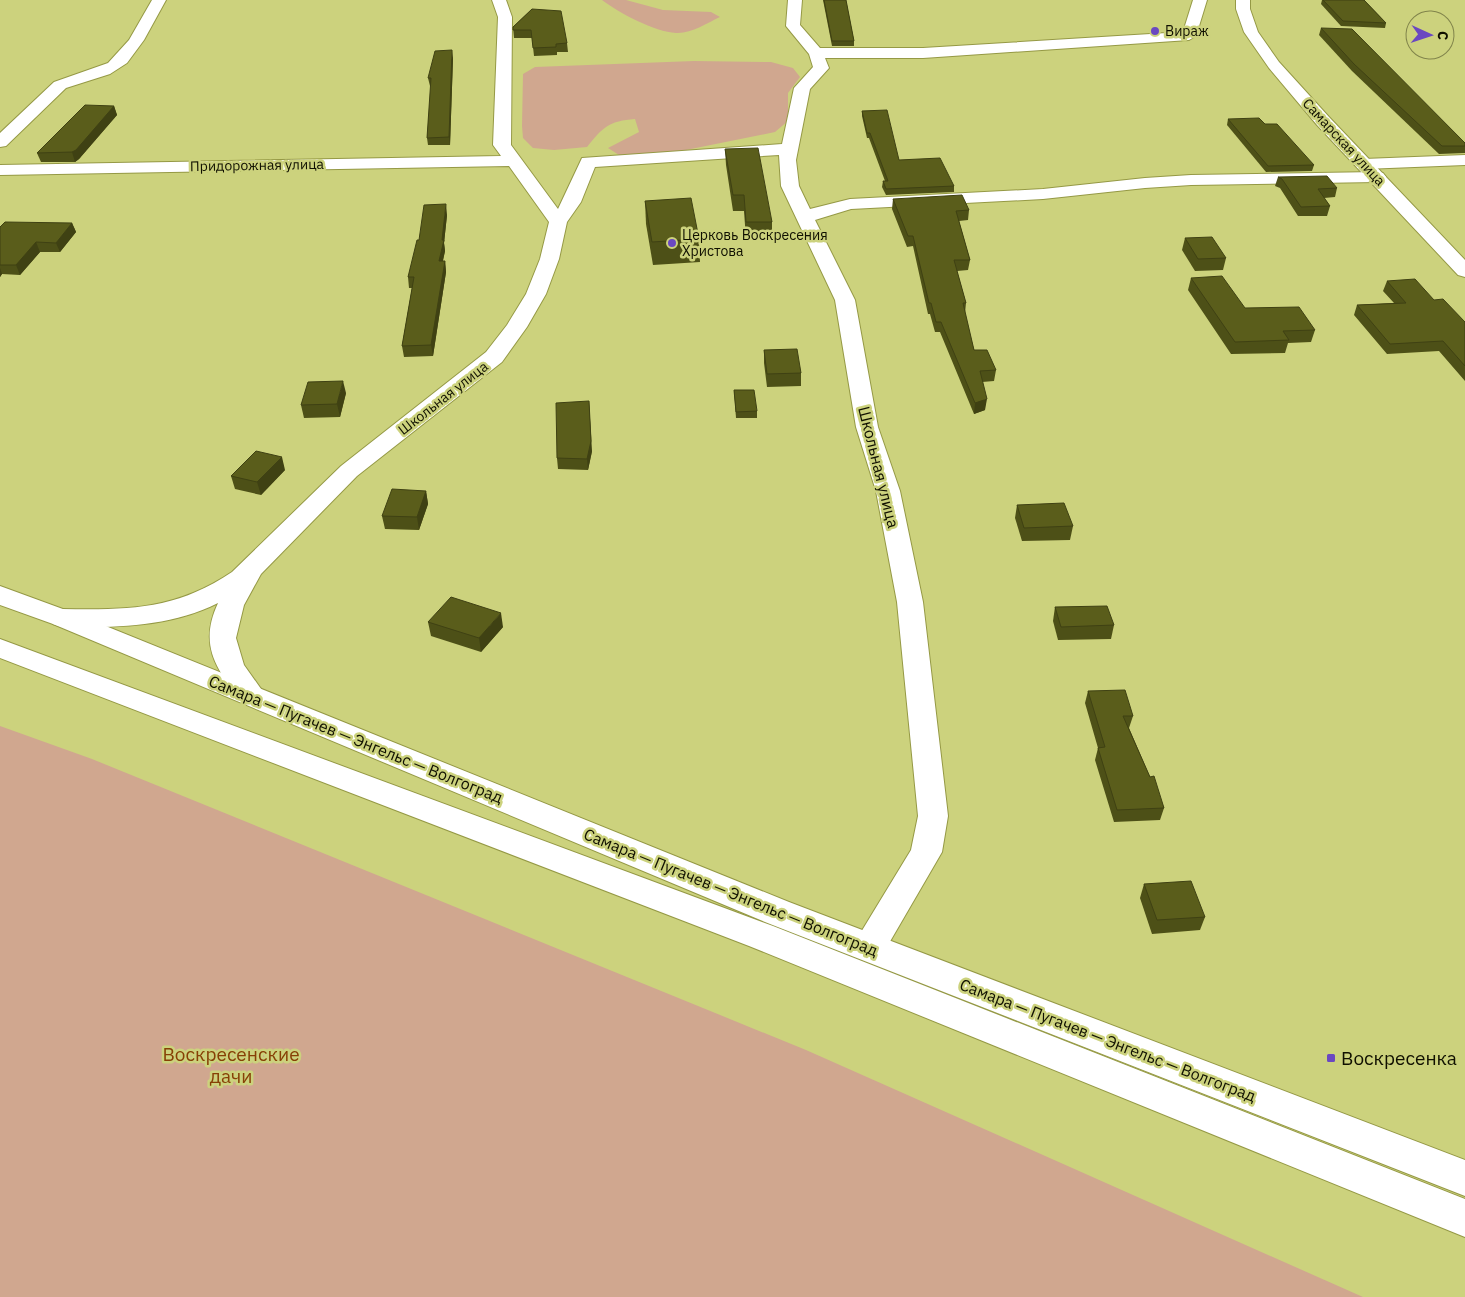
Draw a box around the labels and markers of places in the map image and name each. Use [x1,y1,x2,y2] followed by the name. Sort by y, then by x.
[1165,22,1209,40] place label: Вираж
[1149,25,1161,37] marker: Вираж
[682,226,828,260] place label: Церковь Воскресения Христова
[666,237,678,249] marker: Церковь Воскресения Христова
[1341,1046,1457,1070] place label: Воскресенка
[1325,1052,1337,1064] marker: Воскресенка

